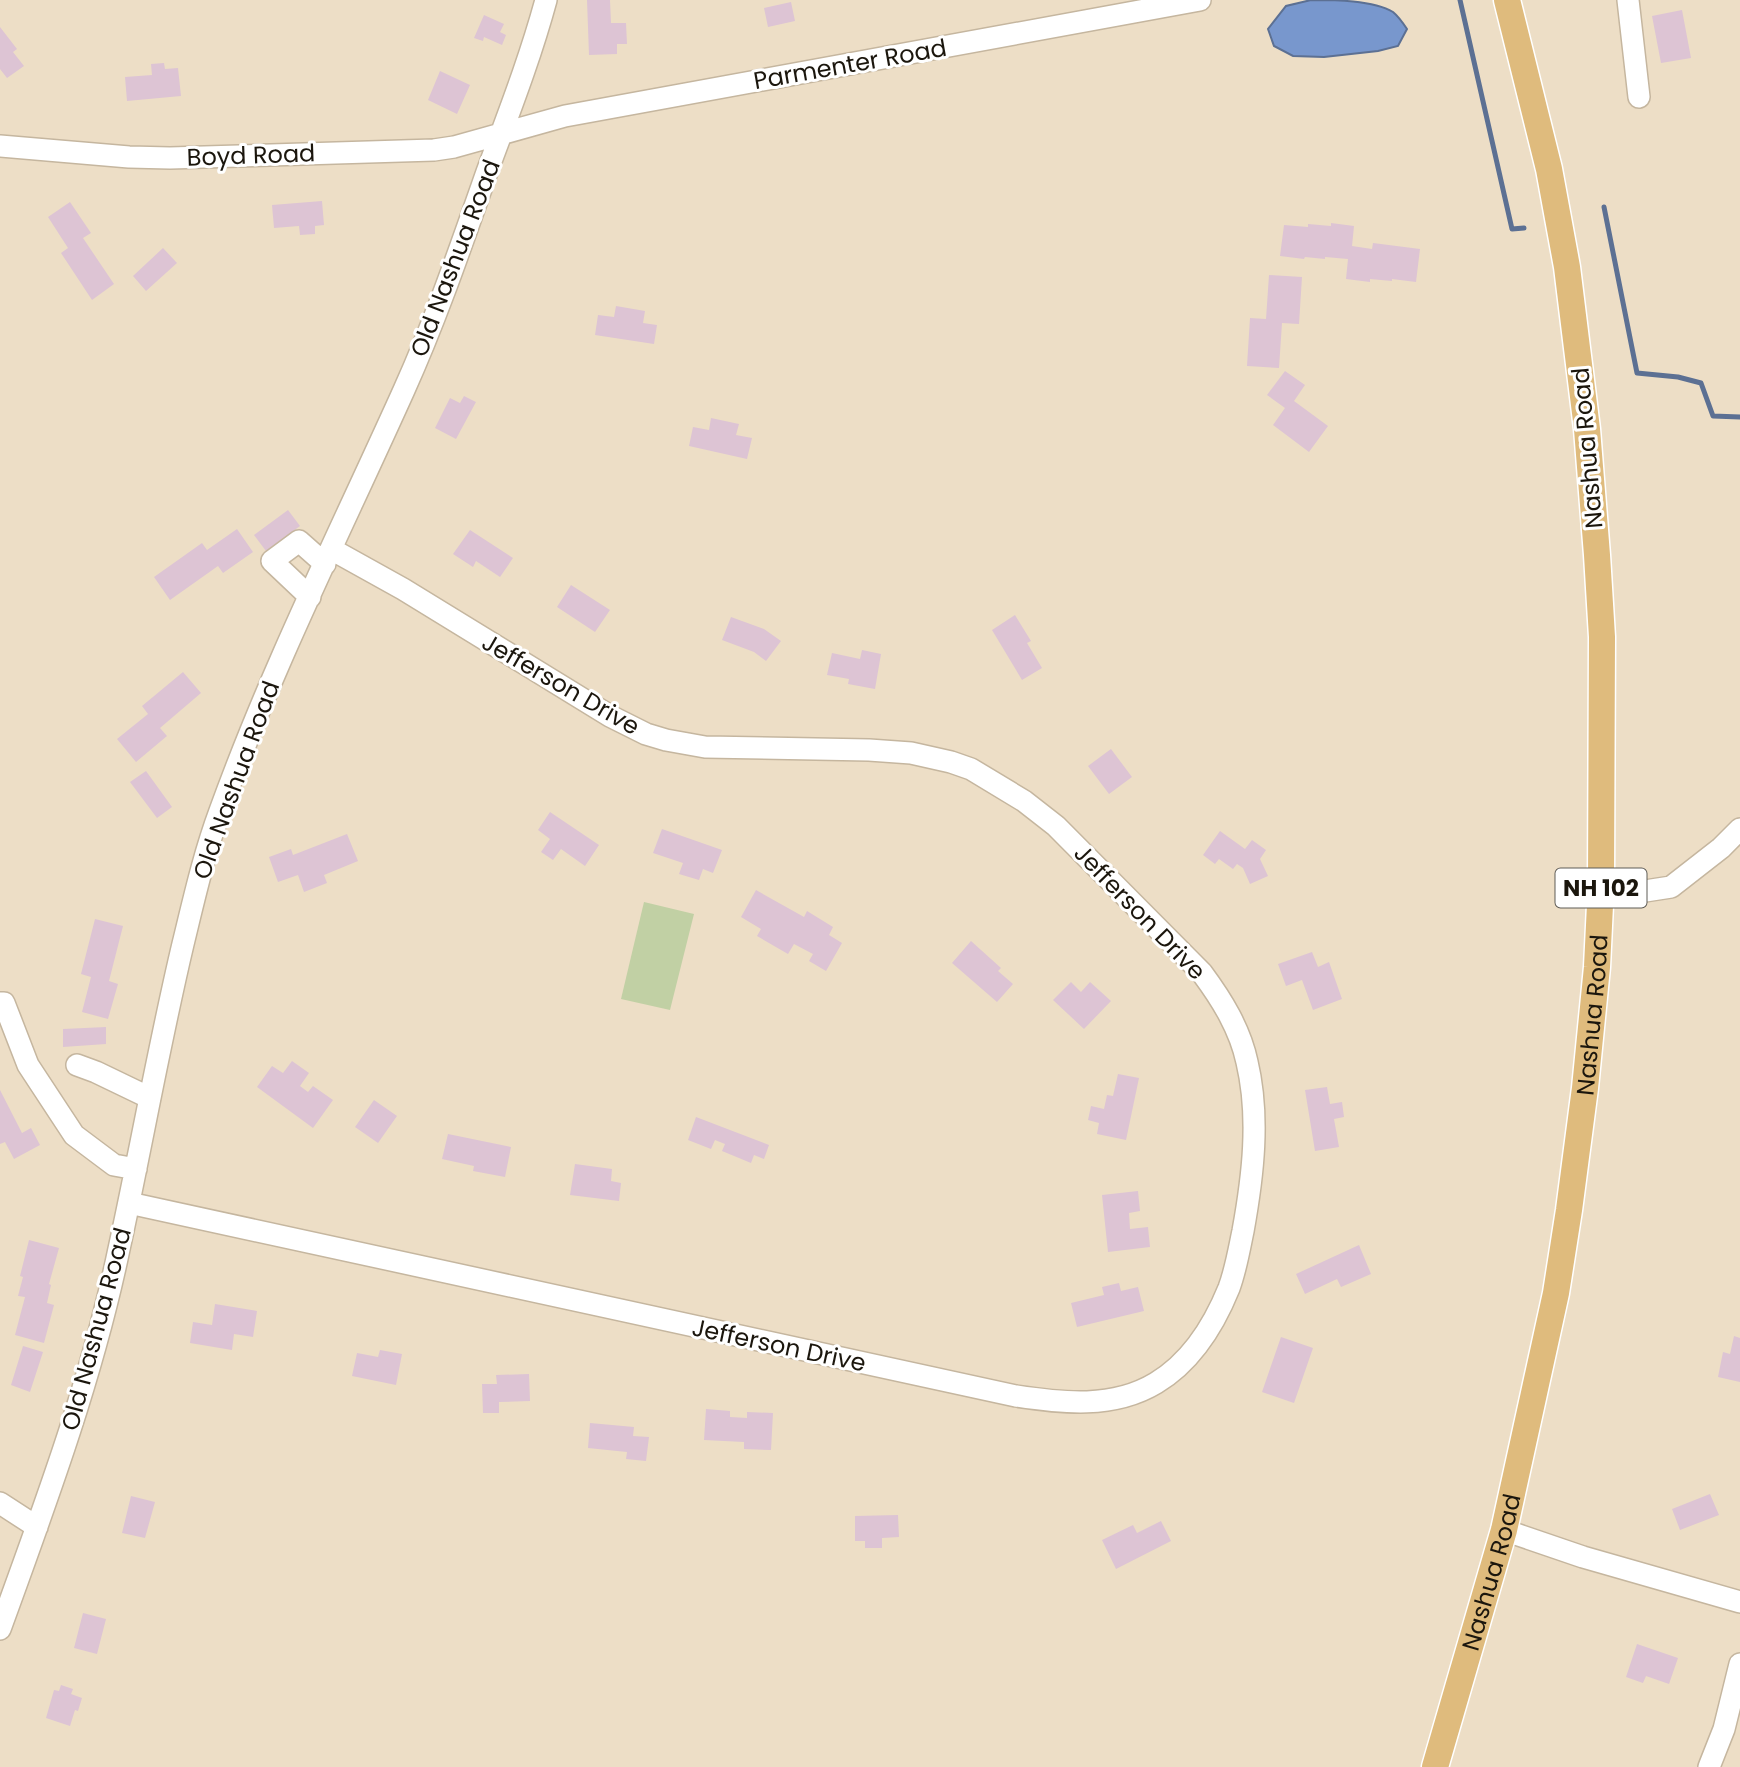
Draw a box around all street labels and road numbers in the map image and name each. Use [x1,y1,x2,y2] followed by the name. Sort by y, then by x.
[751,31,949,97] street label: Parmenter Road
[186,136,316,174] street label: Boyd Road
[402,155,508,361] street label: Old Nashua Road
[1564,366,1610,530] street label: Nashua Road
[476,625,646,743] street label: Jefferson Drive
[185,676,287,884] street label: Old Nashua Road
[1067,837,1213,987] street label: Jefferson Drive
[1556,868,1646,908] road number: NH 102
[1568,934,1615,1097] street label: Nashua Road
[53,1224,139,1434] street label: Old Nashua Road
[689,1310,869,1380] street label: Jefferson Drive
[1453,1490,1528,1654] street label: Nashua Road

